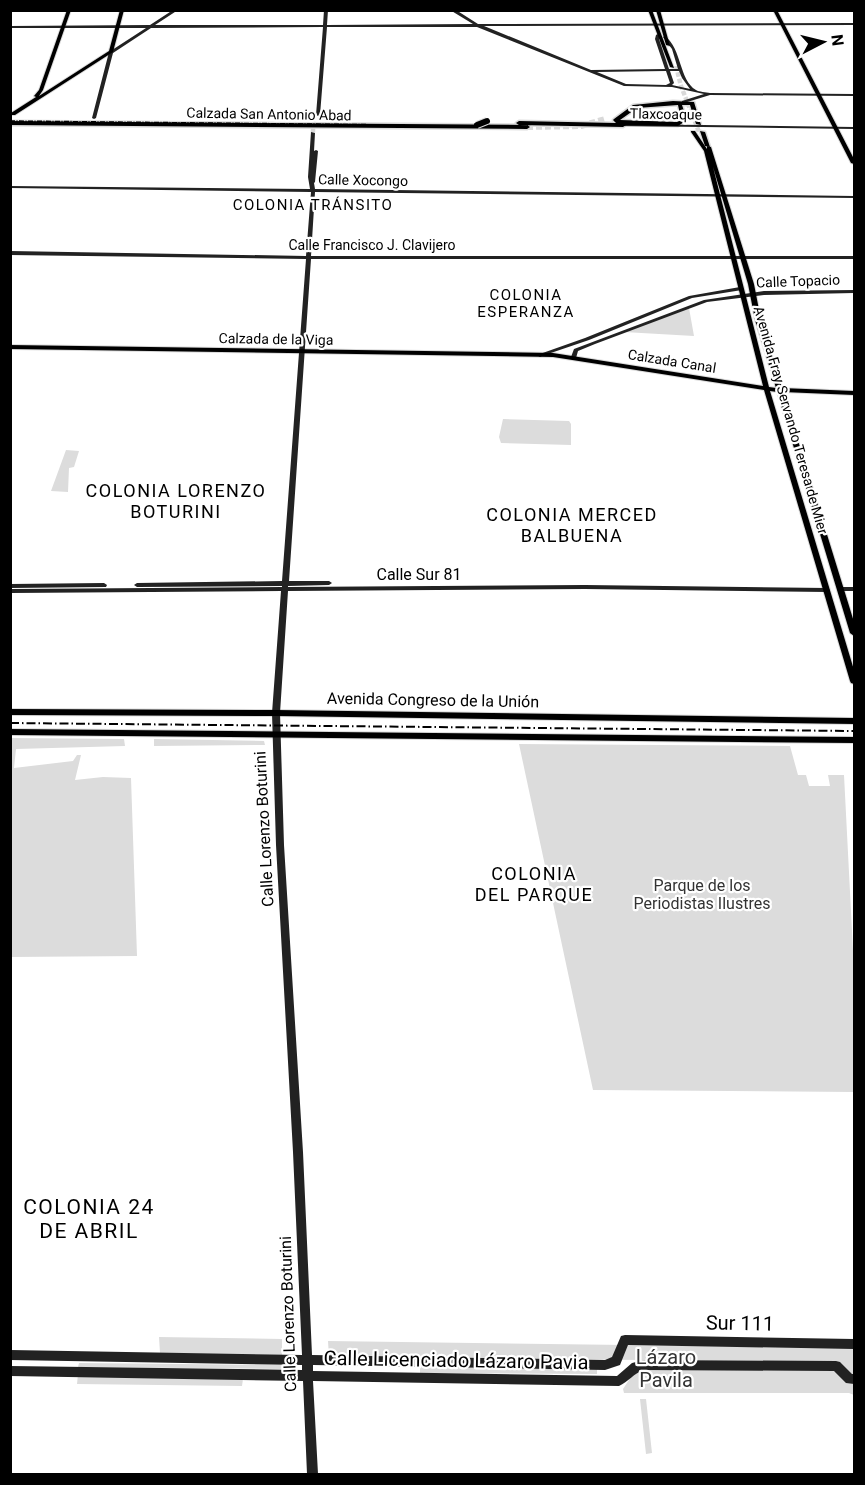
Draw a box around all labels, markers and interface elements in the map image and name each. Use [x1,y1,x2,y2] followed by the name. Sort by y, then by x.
[793,12,853,72] north arrow
[827,33,848,47] text: N
[186,105,352,123] street label: Calzada San Antonio Abad
[630,105,702,123] street label: Tlaxcoaque
[318,171,408,189] street label: Calle Xocongo
[233,196,393,214] district label: COLONIA TRÁNSITO
[288,237,456,253] street label: Calle Francisco J. Clavijero
[756,272,840,290] street label: Calle Topacio
[477,286,575,321] district label: COLONIA ESPERANZA
[751,304,831,536] street label: Avenida Fray Servando Teresa de Mier
[218,330,334,348] street label: Calzada de la Viga
[627,346,717,376] street label: Calzada Canal
[86,480,266,522] district label: COLONIA LORENZO BOTURINI
[486,504,658,546] district label: COLONIA MERCED BALBUENA
[376,565,462,584] street label: Calle Sur 81
[327,689,539,711] street label: Avenida Congreso de la Unión
[250,751,278,907] street label: Calle Lorenzo Boturini
[475,863,593,905] district label: COLONIA DEL PARQUE
[634,876,770,913] park label: Parque de los Periodistas Ilustres
[23,1195,155,1243] district label: COLONIA 24 DE ABRIL
[276,1236,300,1392] street label: Calle Lorenzo Boturini
[706,1310,774,1336] street label: Sur 111
[636,1345,696,1392] park label: Lázaro Pavila
[323,1346,589,1374] street label: Calle Licenciado Lázaro Pavia

